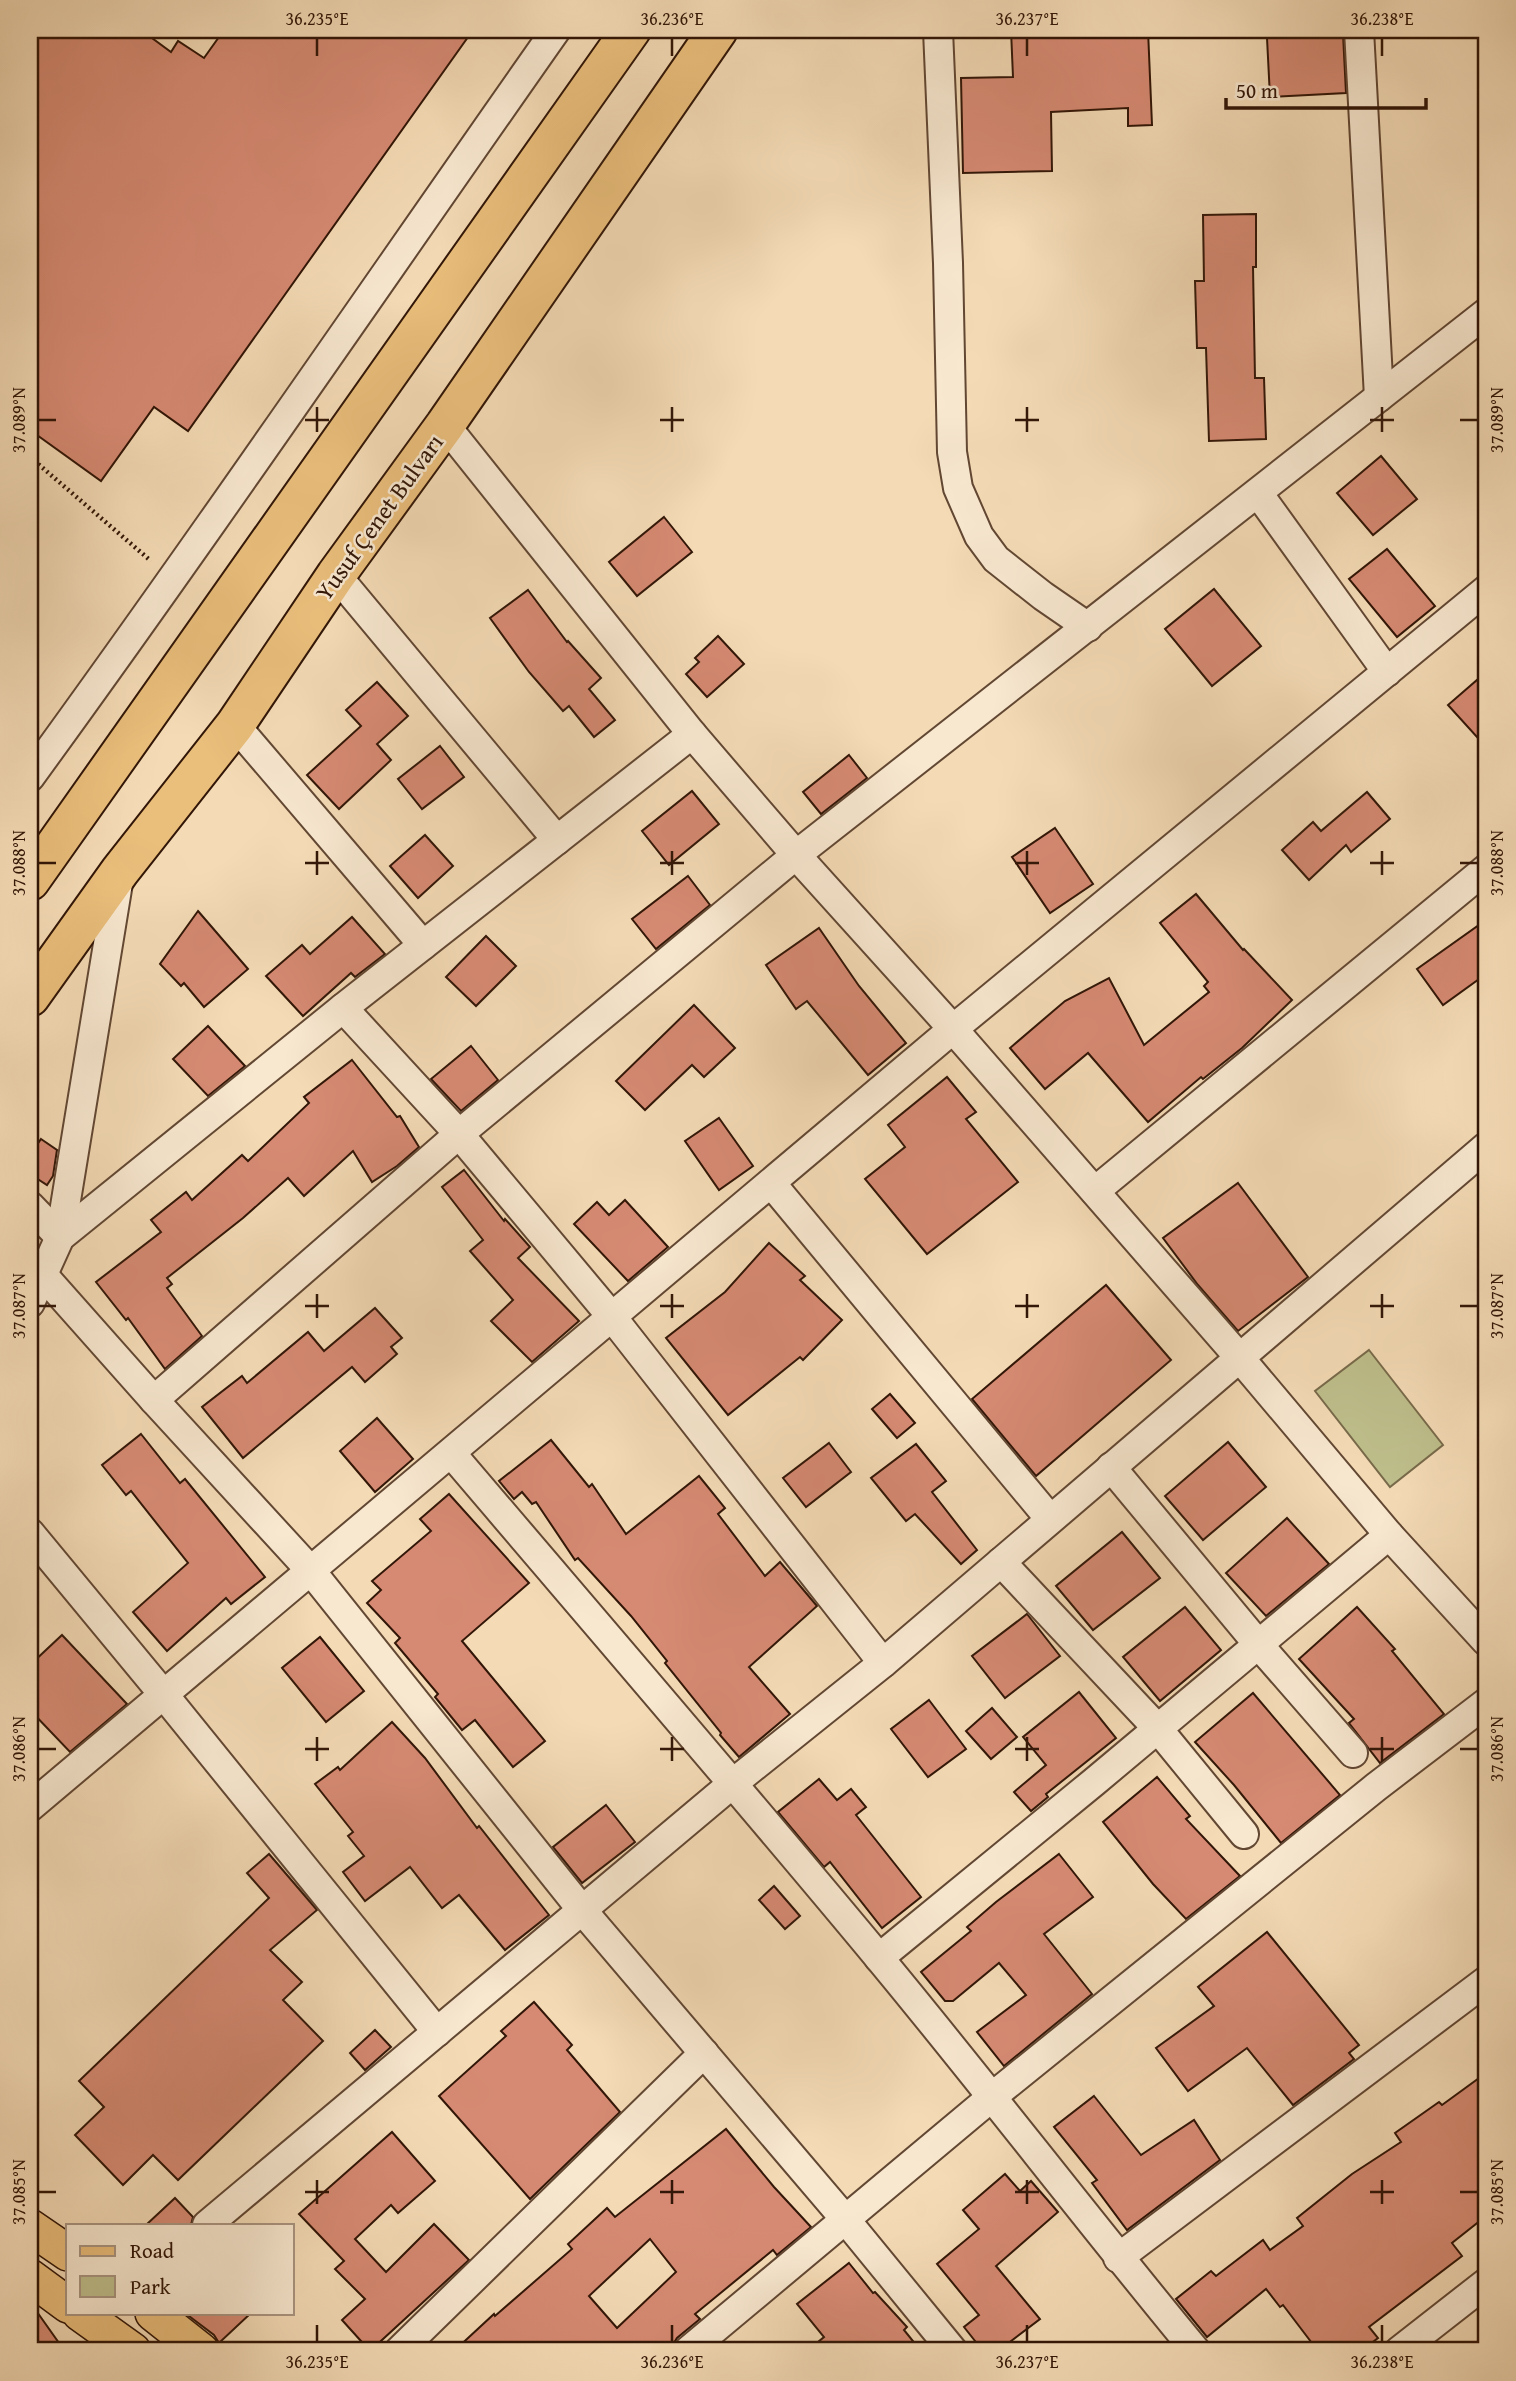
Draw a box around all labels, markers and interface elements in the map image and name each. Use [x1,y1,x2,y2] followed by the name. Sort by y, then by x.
[285,5,349,32] text: 36.235°E
[640,5,704,32] text: 36.236°E
[995,5,1059,32] text: 36.237°E
[1350,5,1414,32] text: 36.238°E
[1226,66,1425,110] scale bar
[1236,75,1278,106] text: 50 m
[5,387,32,453] text: 37.089°N
[1483,387,1510,453] text: 37.089°N
[307,426,452,608] street label: Yusuf Çenet Bulvarı
[5,830,32,896] text: 37.088°N
[1483,830,1510,896] text: 37.088°N
[5,1273,32,1339] text: 37.087°N
[1483,1273,1510,1339] text: 37.087°N
[5,1716,32,1782] text: 37.086°N
[1483,1716,1510,1782] text: 37.086°N
[5,2159,32,2225] text: 37.085°N
[1483,2159,1510,2225] text: 37.085°N
[66,2224,294,2314] legend
[130,2235,175,2266] text: Road
[130,2271,171,2302] text: Park
[285,2348,349,2375] text: 36.235°E
[640,2348,704,2375] text: 36.236°E
[995,2348,1059,2375] text: 36.237°E
[1350,2348,1414,2375] text: 36.238°E

